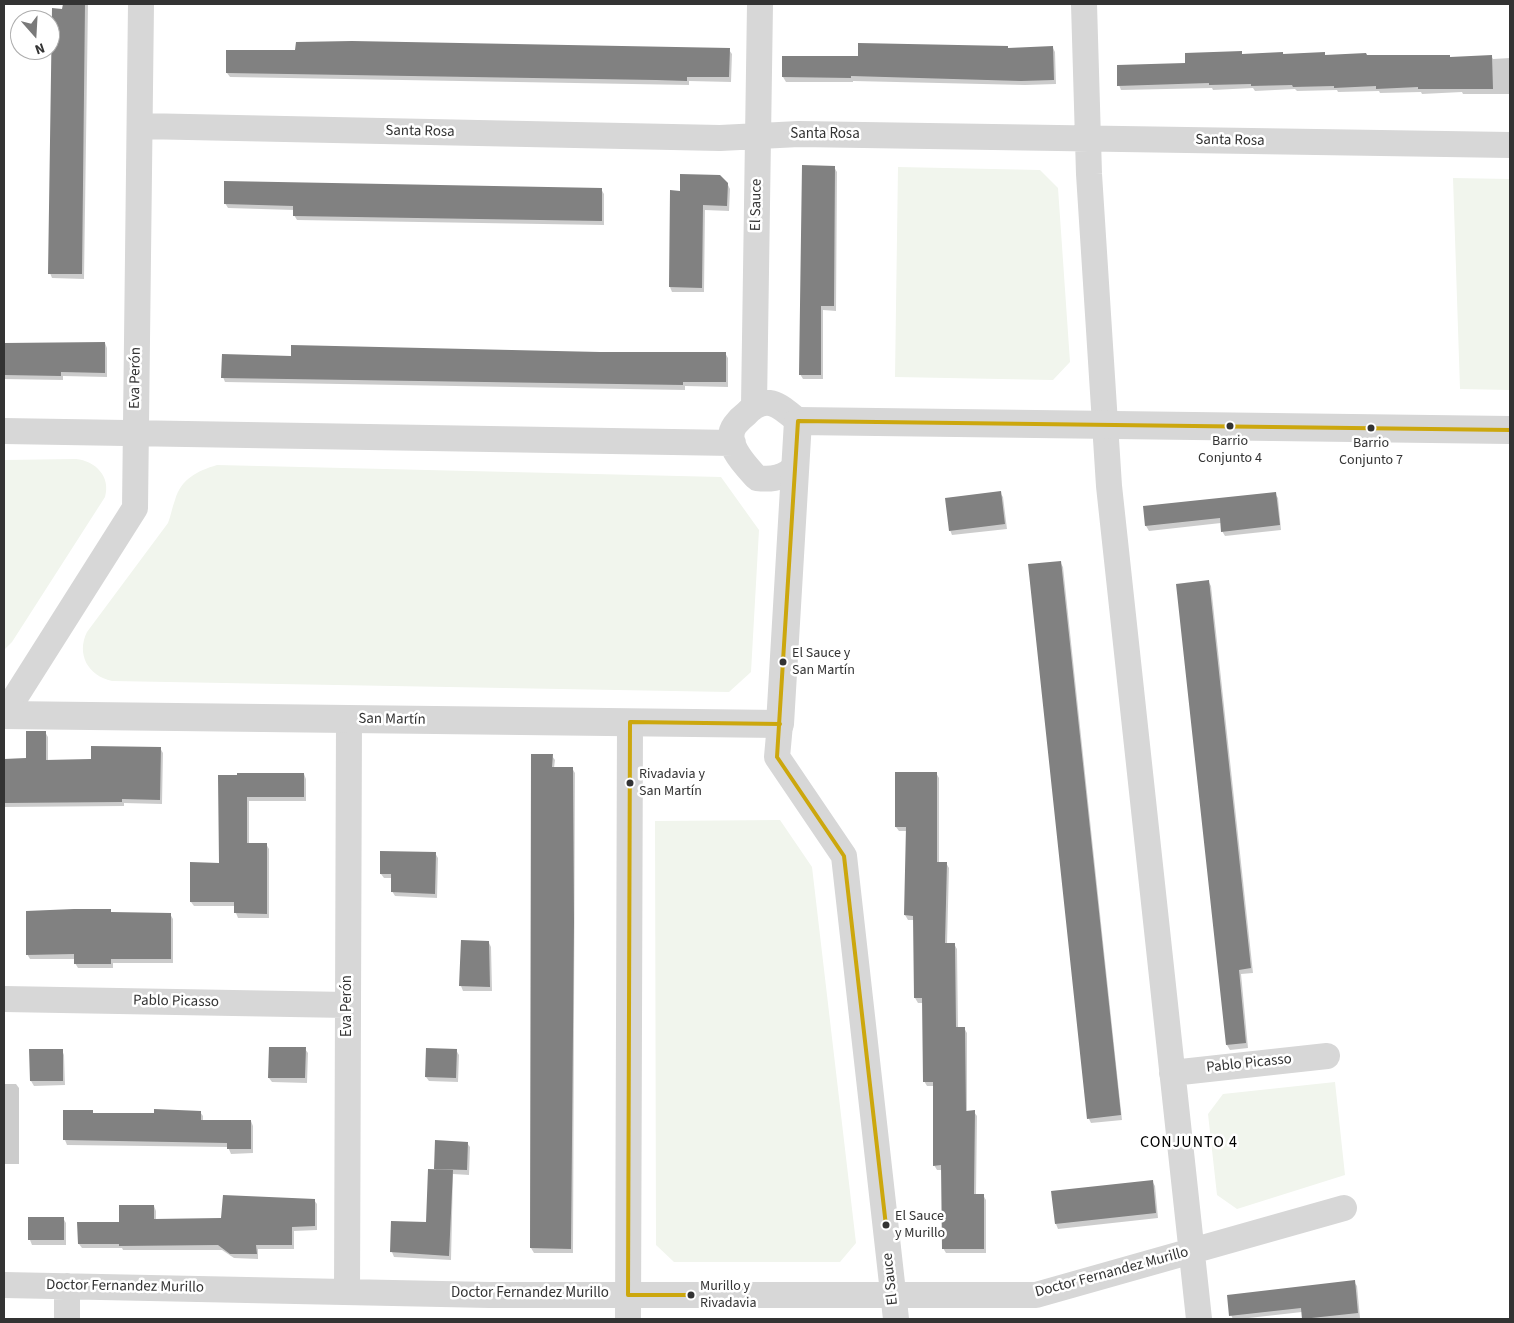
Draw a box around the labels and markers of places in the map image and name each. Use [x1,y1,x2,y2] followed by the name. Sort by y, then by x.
[1225,421,1235,431] marker: Barrio Conjunto 4
[1366,423,1376,433] marker: Barrio Conjunto 7
[1198,434,1262,467] place label: Barrio Conjunto 4
[1339,436,1403,468] place label: Barrio Conjunto 7
[792,646,855,679] place label: El Sauce y San Martín
[778,657,788,667] marker: El Sauce y San Martín
[639,767,705,800] place label: Rivadavia y San Martín
[625,778,635,788] marker: Rivadavia y San Martín
[895,1209,945,1242] place label: El Sauce y Murillo
[881,1220,891,1230] marker: El Sauce y Murillo
[700,1279,757,1311] place label: Murillo y Rivadavia
[686,1290,696,1300] marker: Murillo y Rivadavia

